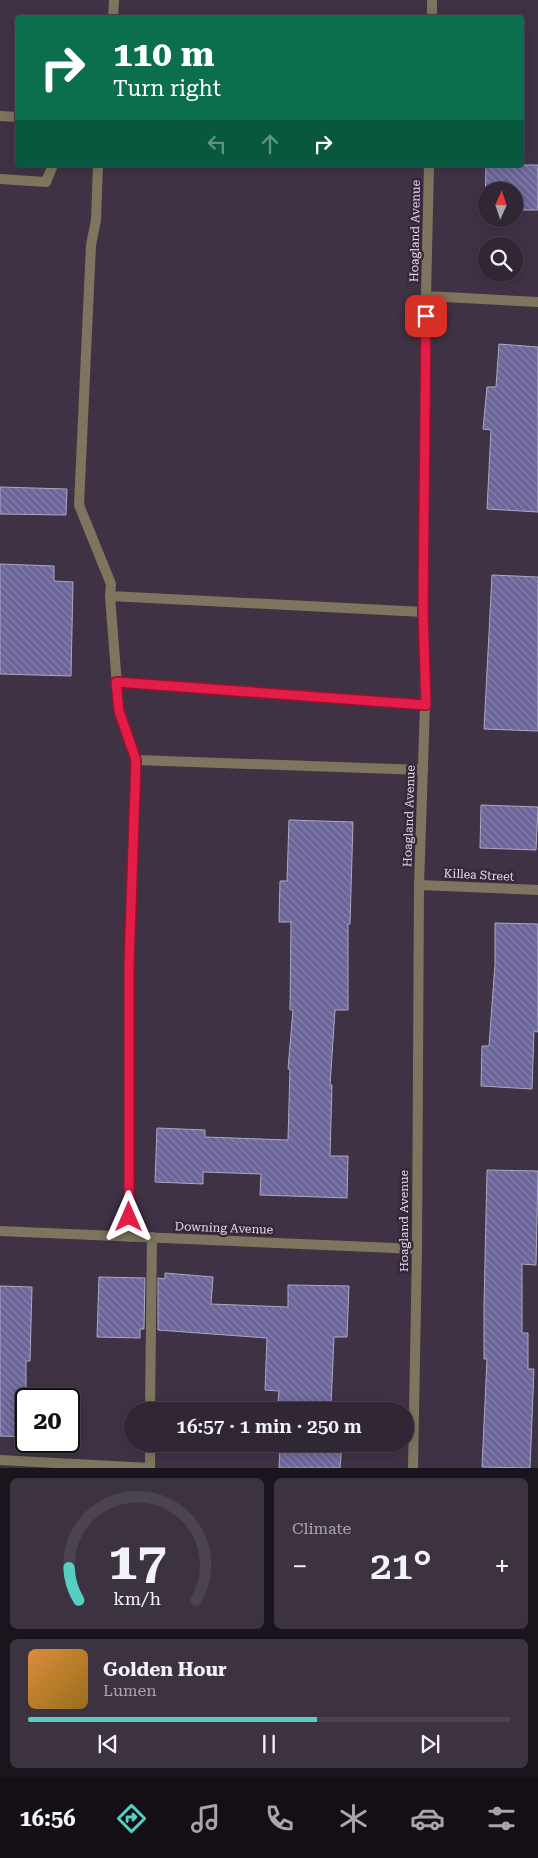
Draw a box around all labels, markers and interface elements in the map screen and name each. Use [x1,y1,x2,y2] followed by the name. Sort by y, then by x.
[113,34,214,75] text: 110 m
[30,35,95,100] icon: right
[113,76,221,101] text: Turn right
[203,130,231,158] icon: left
[256,130,284,158] icon: ahead
[309,130,337,158] icon: right
[407,179,423,282] street label: Hoagland Avenue
[478,182,522,228] north arrow
[478,182,523,282] map controls
[478,237,523,282] button: search
[405,295,447,337] pin
[412,302,440,330] icon: arrive
[400,764,418,867] street label: Hoagland Avenue
[443,866,515,884] street label: Killea Street
[397,1170,411,1272] street label: Hoagland Avenue
[102,1190,154,1242] position arrow
[174,1219,274,1237] street label: Downing Avenue
[15,1388,80,1453] speed limit sign: 20
[176,1415,362,1438] text: 16:57 · 1 min · 250 m
[292,1519,351,1538] text: Climate
[108,1531,166,1592] text: 17
[370,1544,432,1588] text: 21°
[292,1550,308,1583] text: −
[494,1550,510,1583] text: +
[113,1588,161,1609] text: km/h
[103,1658,227,1681] text: Golden Hour
[103,1681,157,1700] text: Lumen
[94,1730,122,1758] icon: previous
[255,1730,283,1758] icon: pause
[416,1730,444,1758] icon: next
[114,1801,149,1836] icon: directions
[188,1801,223,1836] icon: music
[262,1801,297,1836] icon: phone
[336,1801,371,1836] icon: climate
[410,1801,445,1836] icon: car
[484,1801,519,1836] icon: filters
[19,1806,76,1831] text: 16:56

